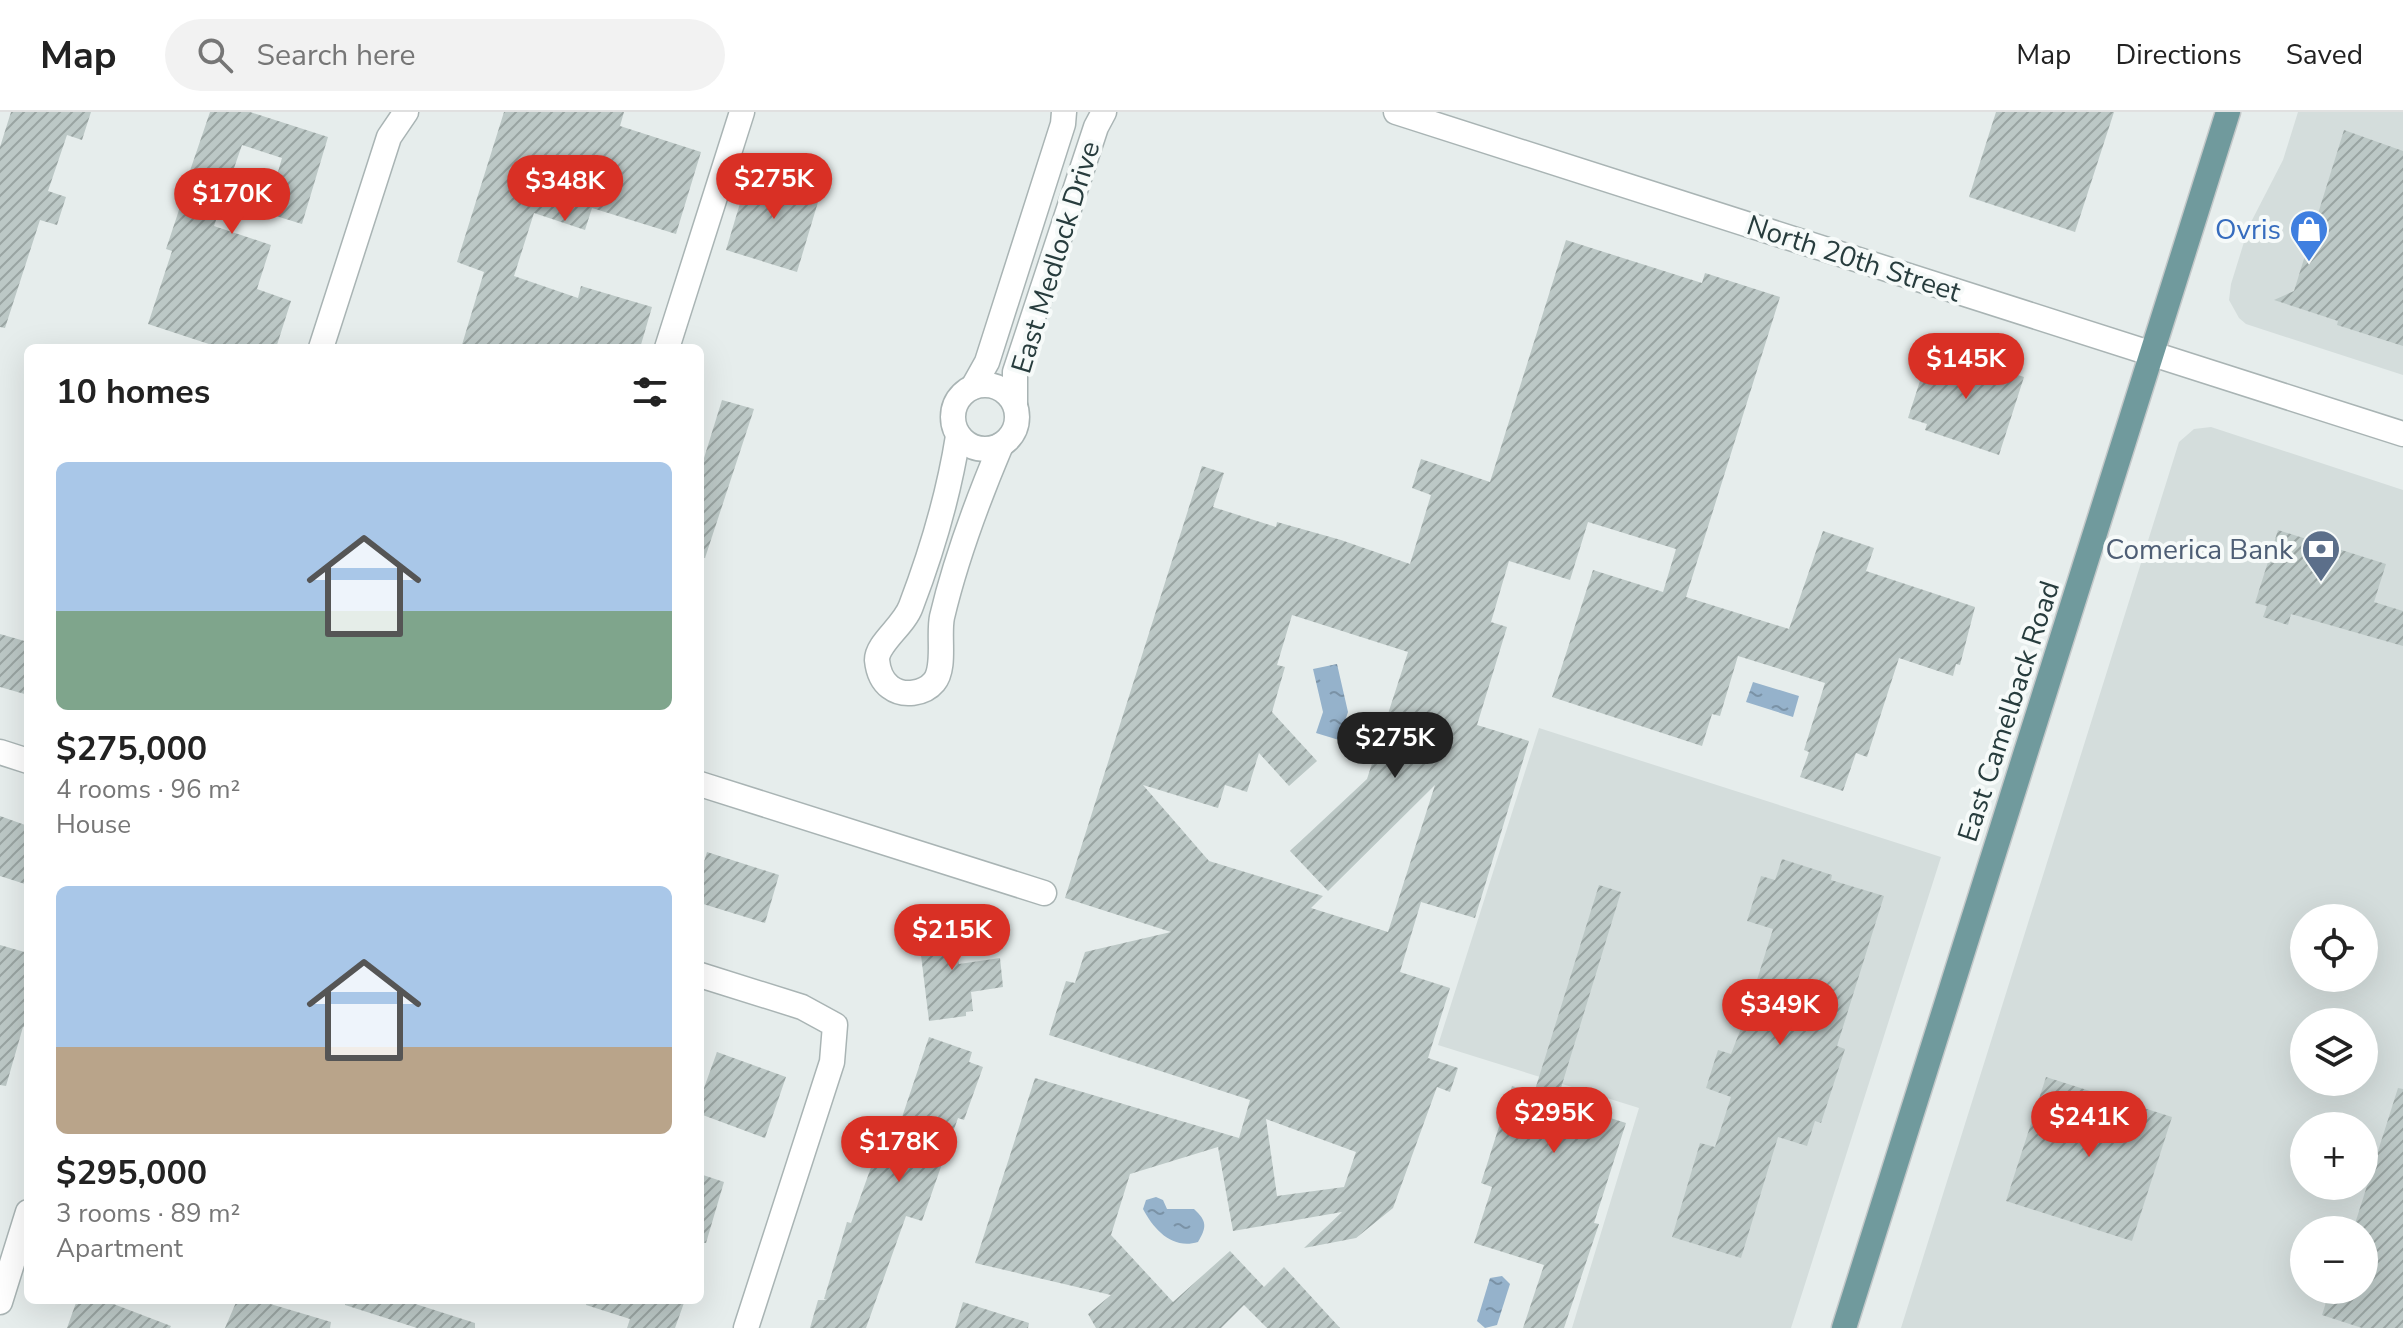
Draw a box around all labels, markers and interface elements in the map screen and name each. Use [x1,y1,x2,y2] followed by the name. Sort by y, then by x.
[165,19,725,91] search box
[40,30,117,81] text: Map
[193,33,237,77] icon: search
[257,35,416,76] text: Search here
[2016,36,2071,74] text: Map
[2115,36,2242,74] text: Directions
[2286,36,2363,74] text: Saved
[1003,137,1109,378] street label: East Medlock Drive
[718,153,830,221] pin: $275K
[509,155,621,223] pin: $348K
[734,161,814,196] text: $275K
[525,163,605,198] text: $348K
[176,168,288,236] pin: $170K
[192,176,272,211] text: $170K
[1742,206,1966,312] street label: North 20th Street
[2288,208,2330,263] shop icon: Ovris
[2215,211,2281,249] place label: Ovris
[1910,333,2022,401] pin: $145K
[1926,341,2006,376] text: $145K
[56,369,210,415] text: 10 homes
[628,370,672,414] icon: filters
[292,514,436,658] icon: home
[2300,528,2342,583] bank icon: Comerica Bank
[2106,531,2294,569] place label: Comerica Bank
[1949,576,2069,847] street label: East Camelback Road
[1339,712,1451,780] pin: $275K
[1355,720,1435,755] text: $275K
[56,726,207,772] text: $275,000
[56,772,240,807] text: 4 rooms · 96 m²
[56,807,131,842] text: House
[896,904,1008,972] pin: $215K
[2290,904,2378,1304] map controls
[2290,904,2378,992] button: locate
[912,912,992,947] text: $215K
[292,938,436,1082] icon: home
[1724,979,1836,1047] pin: $349K
[1740,987,1820,1022] text: $349K
[2290,1008,2378,1096] button: layers
[1498,1087,1610,1155] pin: $295K
[2033,1091,2145,1159] pin: $241K
[1514,1095,1594,1130] text: $295K
[2049,1099,2129,1134] text: $241K
[2290,1112,2378,1200] button: +
[843,1116,955,1184] pin: $178K
[859,1124,939,1159] text: $178K
[56,1150,207,1196] text: $295,000
[56,1196,240,1231] text: 3 rooms · 89 m²
[2290,1216,2378,1304] button: −
[56,1231,183,1266] text: Apartment

